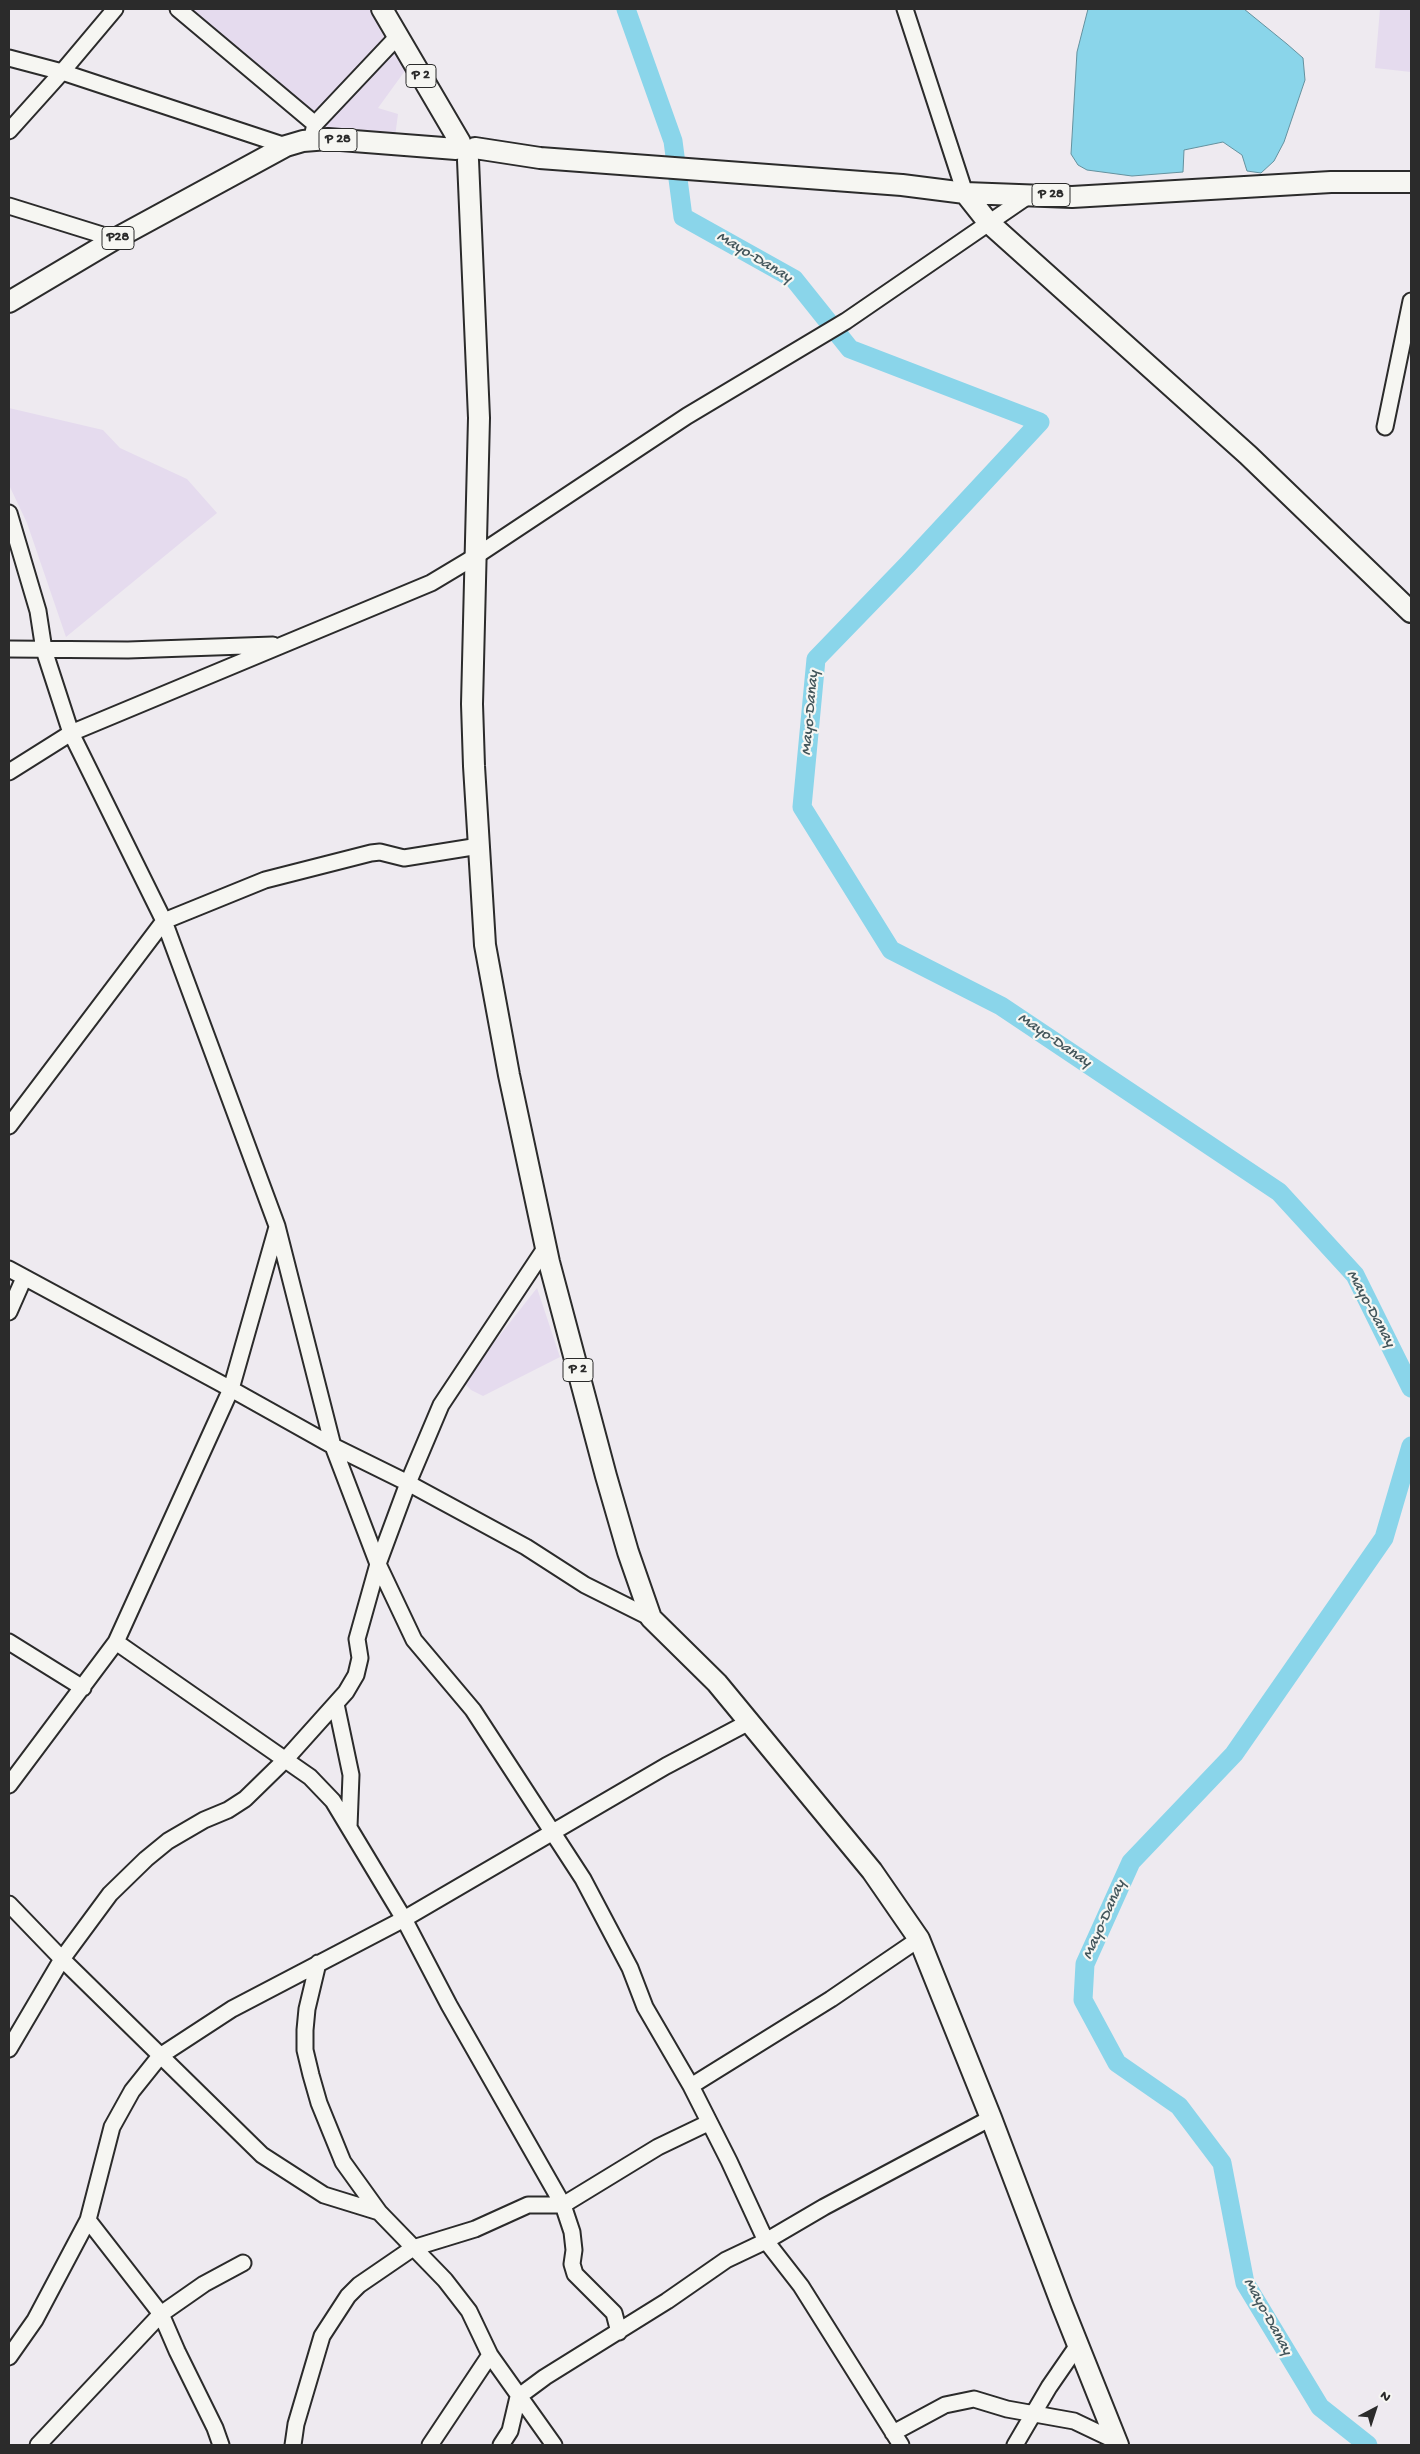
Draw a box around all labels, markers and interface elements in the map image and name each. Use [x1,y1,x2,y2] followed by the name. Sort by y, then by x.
[406,64,436,88] road number: P 2
[319,128,357,152] road number: P 28
[1032,184,1070,206] road number: P 28
[102,227,134,250] road number: P28
[713,228,795,288] water label: Mayo-Danay
[798,670,824,756] water label: Mayo-Danay
[1013,1009,1095,1073] water label: Mayo-Danay
[1341,1267,1399,1351] water label: Mayo-Danay
[563,1358,593,1382] road number: P 2
[1079,1877,1131,1963] water label: Mayo-Danay
[1238,2275,1296,2359] water label: Mayo-Danay
[1350,2384,1400,2434] north arrow
[1376,2388,1394,2407] text: N

